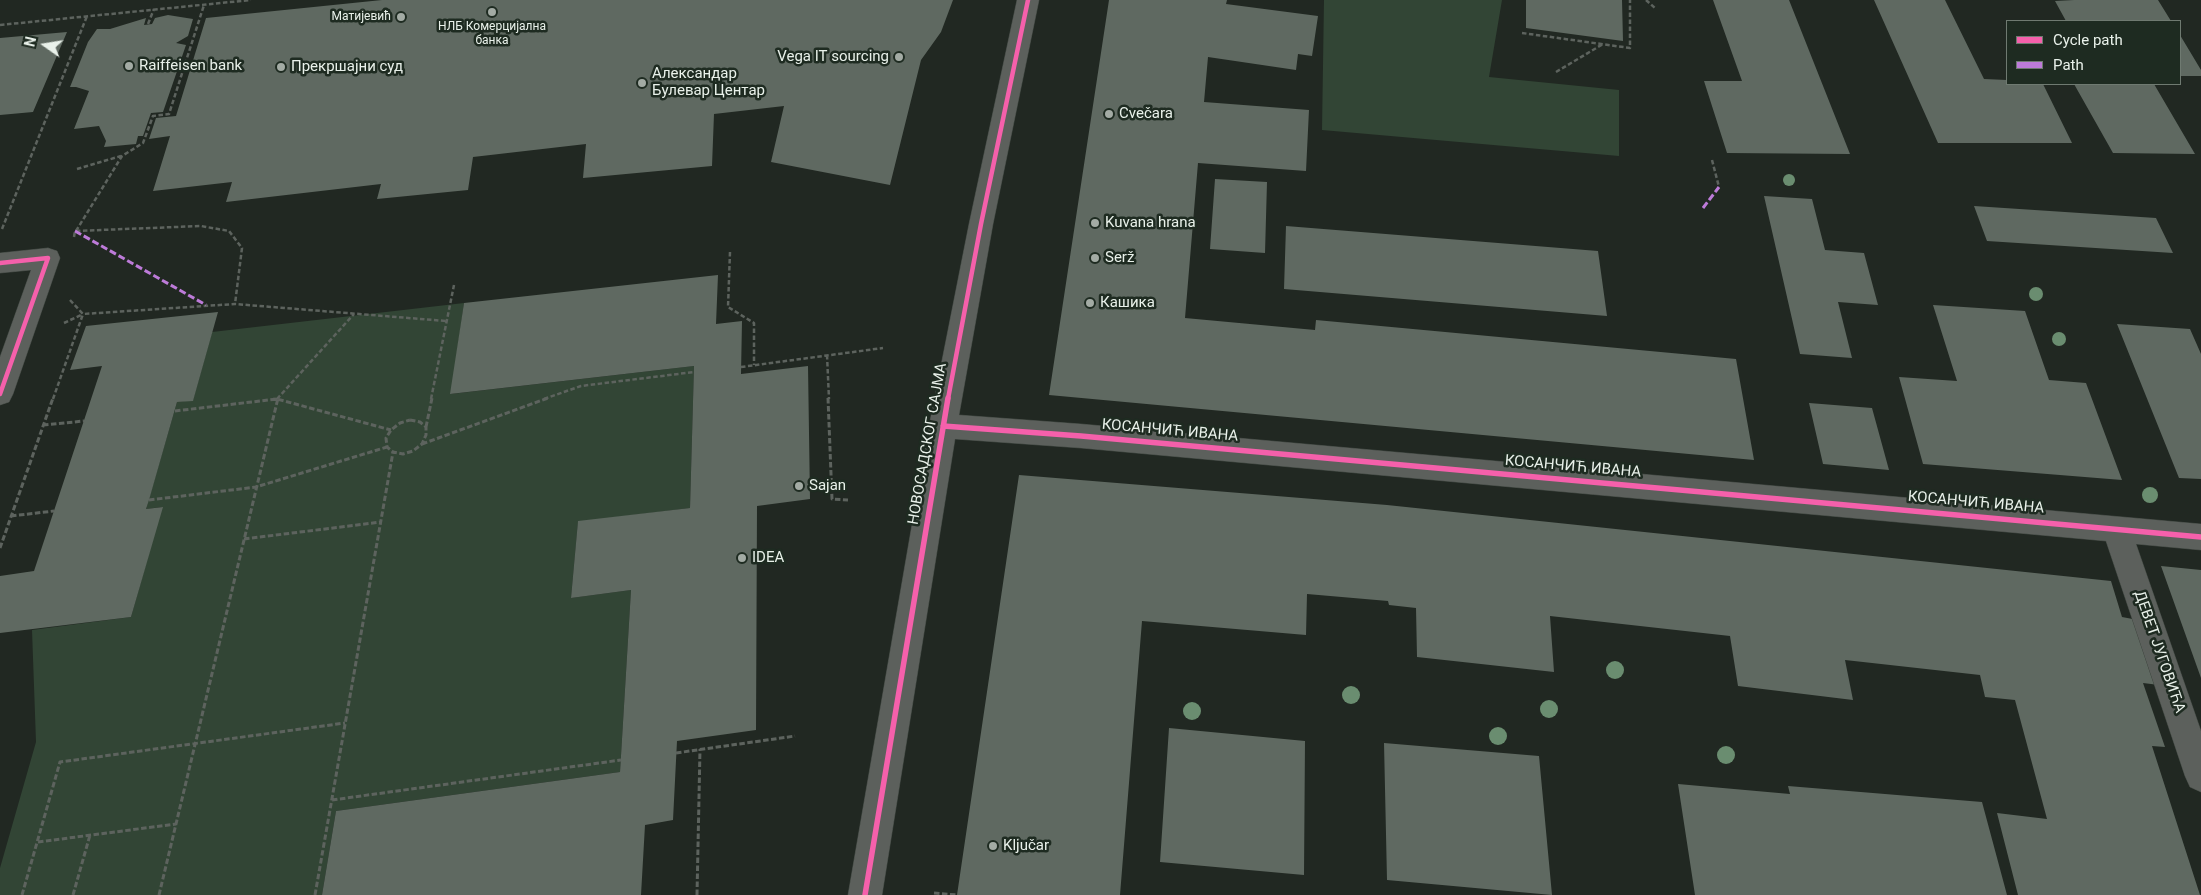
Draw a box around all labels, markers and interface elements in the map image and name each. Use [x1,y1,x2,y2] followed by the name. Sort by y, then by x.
[486,6,498,18] marker: НЛБ Комерцијална банка
[332,10,391,24] place label: Матијевић
[395,11,407,23] marker: Матијевић
[20,20,70,70] north arrow
[438,20,546,48] place label: НЛБ Комерцијална банка
[2006,20,2181,85] legend
[2053,31,2123,49] text: Cycle path
[21,35,39,48] text: N
[777,48,889,66] place label: Vega IT sourcing
[893,51,905,63] marker: Vega IT sourcing
[2053,56,2084,74] text: Path
[139,57,242,75] place label: Raiffeisen bank
[291,58,403,76] place label: Прекршајни суд
[123,60,135,72] marker: Raiffeisen bank
[275,61,287,73] marker: Прекршајни суд
[652,65,765,100] place label: Александар Булевар Центар
[636,77,648,89] marker: Александар Булевар Центар
[1119,105,1173,123] place label: Cvečara
[1103,108,1115,120] marker: Cvečara
[1105,214,1196,232] place label: Kuvana hrana
[1089,217,1101,229] marker: Kuvana hrana
[1105,249,1134,267] place label: Serž
[1089,252,1101,264] marker: Serž
[1100,294,1155,312] place label: Кашика
[1084,297,1096,309] marker: Кашика
[905,362,951,526] street label: НОВОСАДСКОГ САЈМА
[1101,416,1239,446] street label: КОСАНЧИЋ ИВАНА
[1504,452,1642,482] street label: КОСАНЧИЋ ИВАНА
[809,477,846,495] place label: Sajan
[793,480,805,492] marker: Sajan
[1907,488,2045,518] street label: КОСАНЧИЋ ИВАНА
[752,549,784,567] place label: IDEA
[736,552,748,564] marker: IDEA
[2130,588,2188,716] street label: ДЕВЕТ ЈУГОВИЋА
[1003,837,1049,855] place label: Ključar
[987,840,999,852] marker: Ključar

